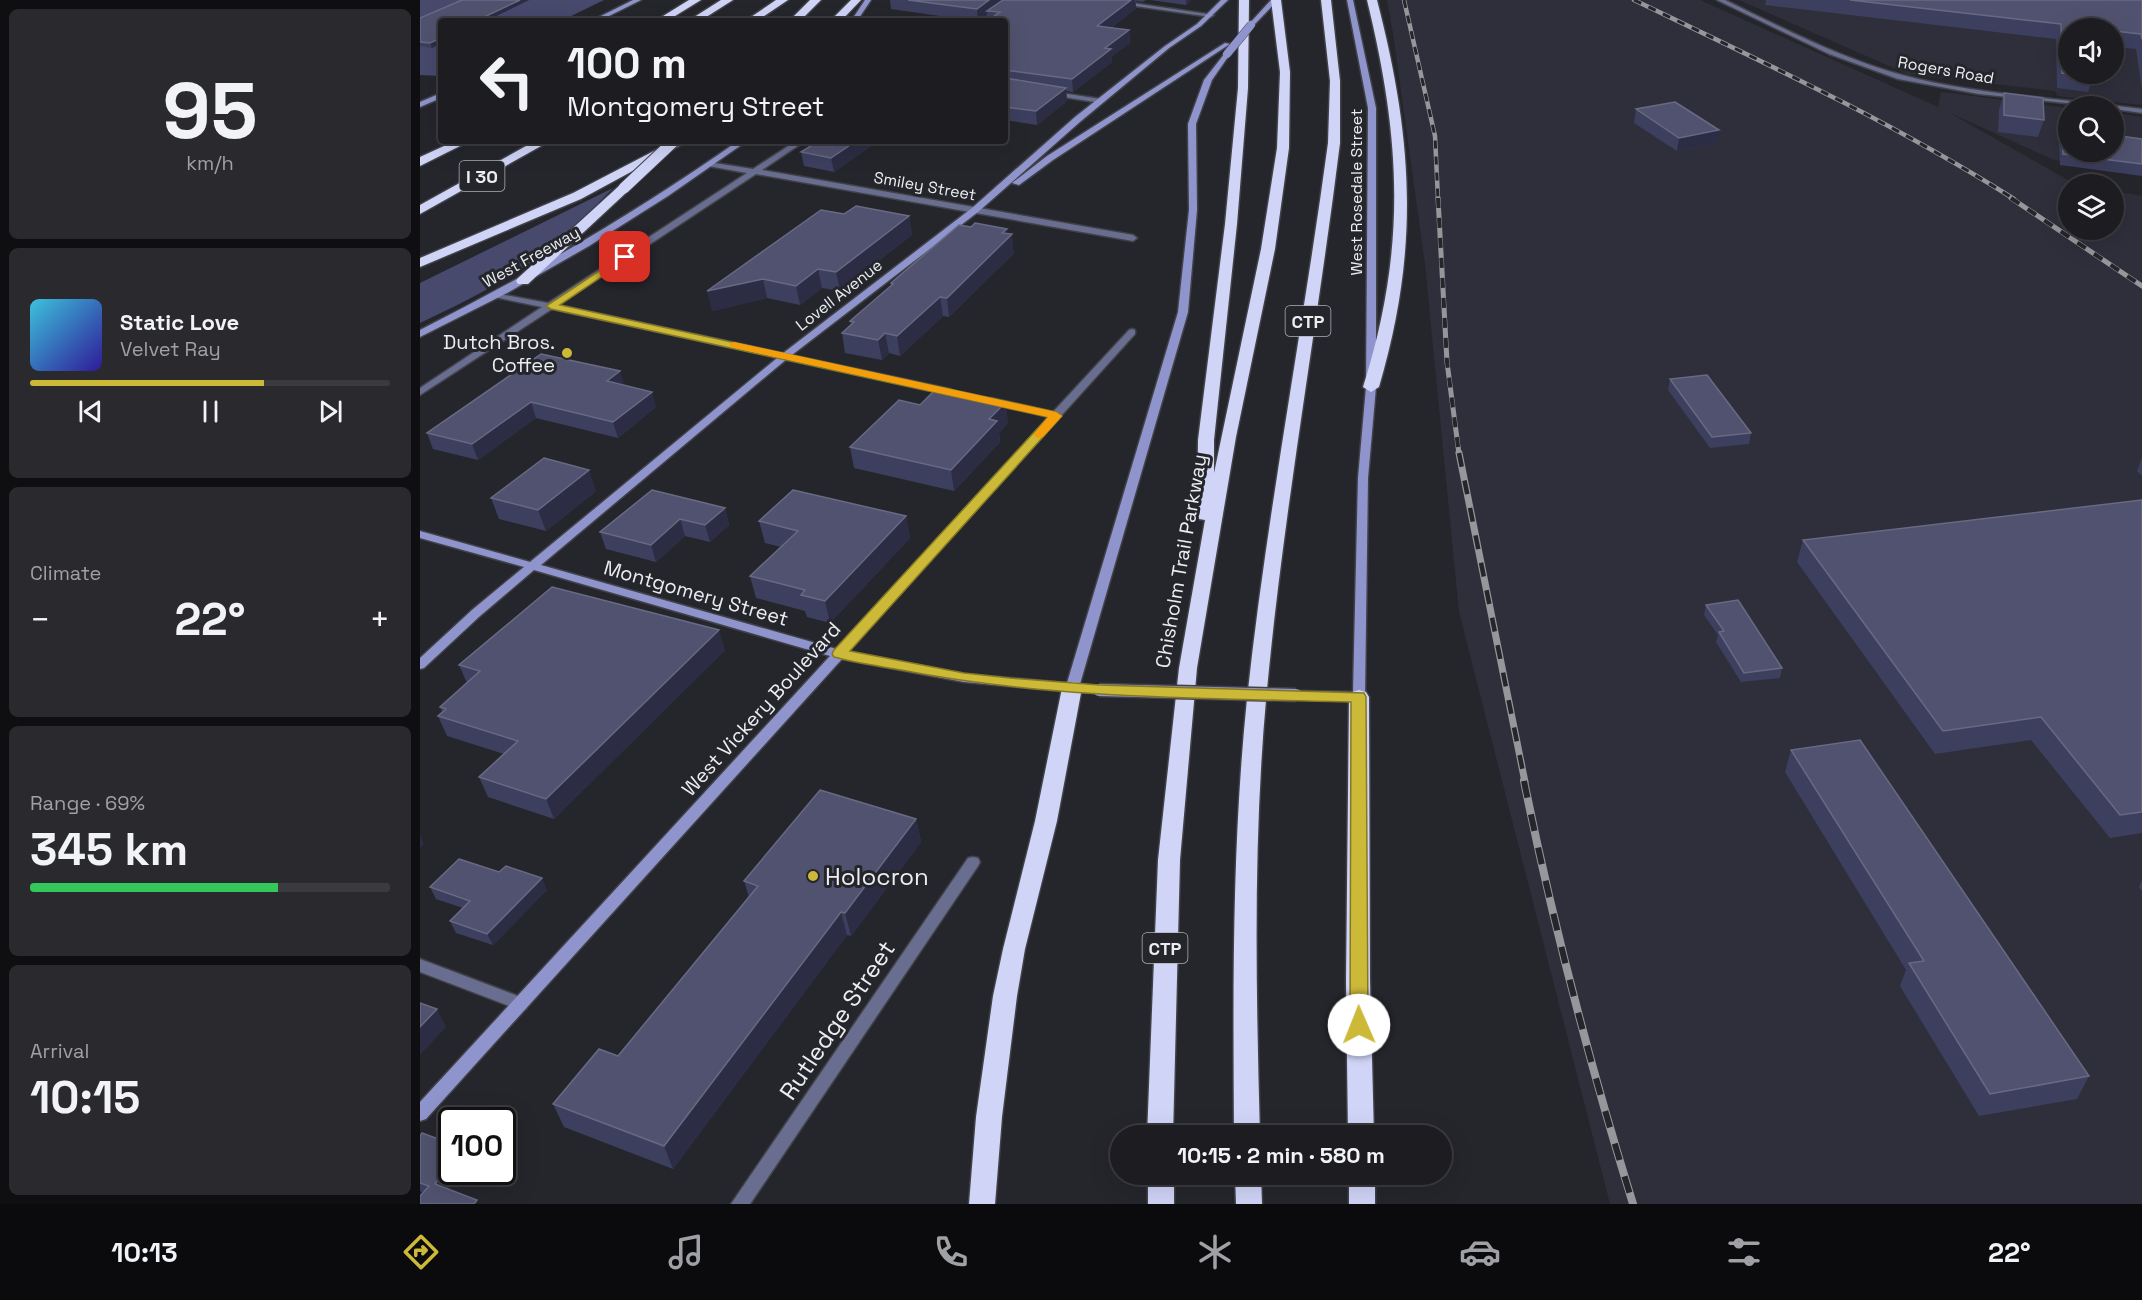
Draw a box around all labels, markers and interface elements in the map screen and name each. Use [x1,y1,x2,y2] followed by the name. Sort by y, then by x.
[2058,18,2124,240] map controls
[2058,18,2124,84] button: sound
[567,37,687,90] text: 100 m
[468,42,546,120] icon: left
[1896,51,1996,89] street label: Rogers Road
[162,61,258,161] text: 95
[567,89,825,124] text: Montgomery Street
[2058,96,2124,162] button: search
[1346,109,1367,275] street label: West Rosedale Street
[186,150,234,176] text: km/h
[460,161,504,191] road number: I 30
[872,167,978,205] street label: Smiley Street
[2058,174,2124,240] button: layers
[479,222,583,292] street label: West Freeway
[599,231,650,282] pin
[608,240,641,273] icon: arrive
[791,255,887,335] street label: Lovell Avenue
[1286,306,1330,336] road number: CTP
[120,308,239,336] text: Static Love
[443,329,555,378] place label: Dutch Bros. Coffee
[120,336,221,362] text: Velvet Ray
[560,346,574,360] marker: Dutch Bros. Coffee
[74,395,107,428] icon: previous
[194,395,227,428] icon: pause
[314,395,347,428] icon: next
[1149,452,1213,670] street label: Chisholm Trail Parkway
[601,554,791,632] street label: Montgomery Street
[30,560,101,586] text: Climate
[174,591,246,648] text: 22°
[30,599,50,641] text: −
[370,599,390,641] text: +
[676,616,846,802] street label: West Vickery Boulevard
[30,790,145,816] text: Range · 69%
[30,821,188,878] text: 345 km
[825,861,929,892] place label: Holocron
[806,869,820,883] marker: Holocron
[1142,933,1188,963] road number: CTP
[772,934,902,1106] street label: Rutledge Street
[1327,993,1391,1057] position arrow
[30,1038,89,1064] text: Arrival
[30,1069,140,1126] text: 10:15
[438,1107,516,1185] speed limit sign: 100
[1177,1141,1385,1169] text: 10:15 · 2 min · 580 m
[400,1231,442,1273] icon: directions
[665,1231,707,1273] icon: music
[930,1231,972,1273] icon: phone
[1194,1231,1236,1273] icon: climate
[1459,1231,1501,1273] icon: car
[1723,1231,1765,1273] icon: filters
[111,1235,178,1270] text: 10:13
[1988,1235,2031,1270] text: 22°

